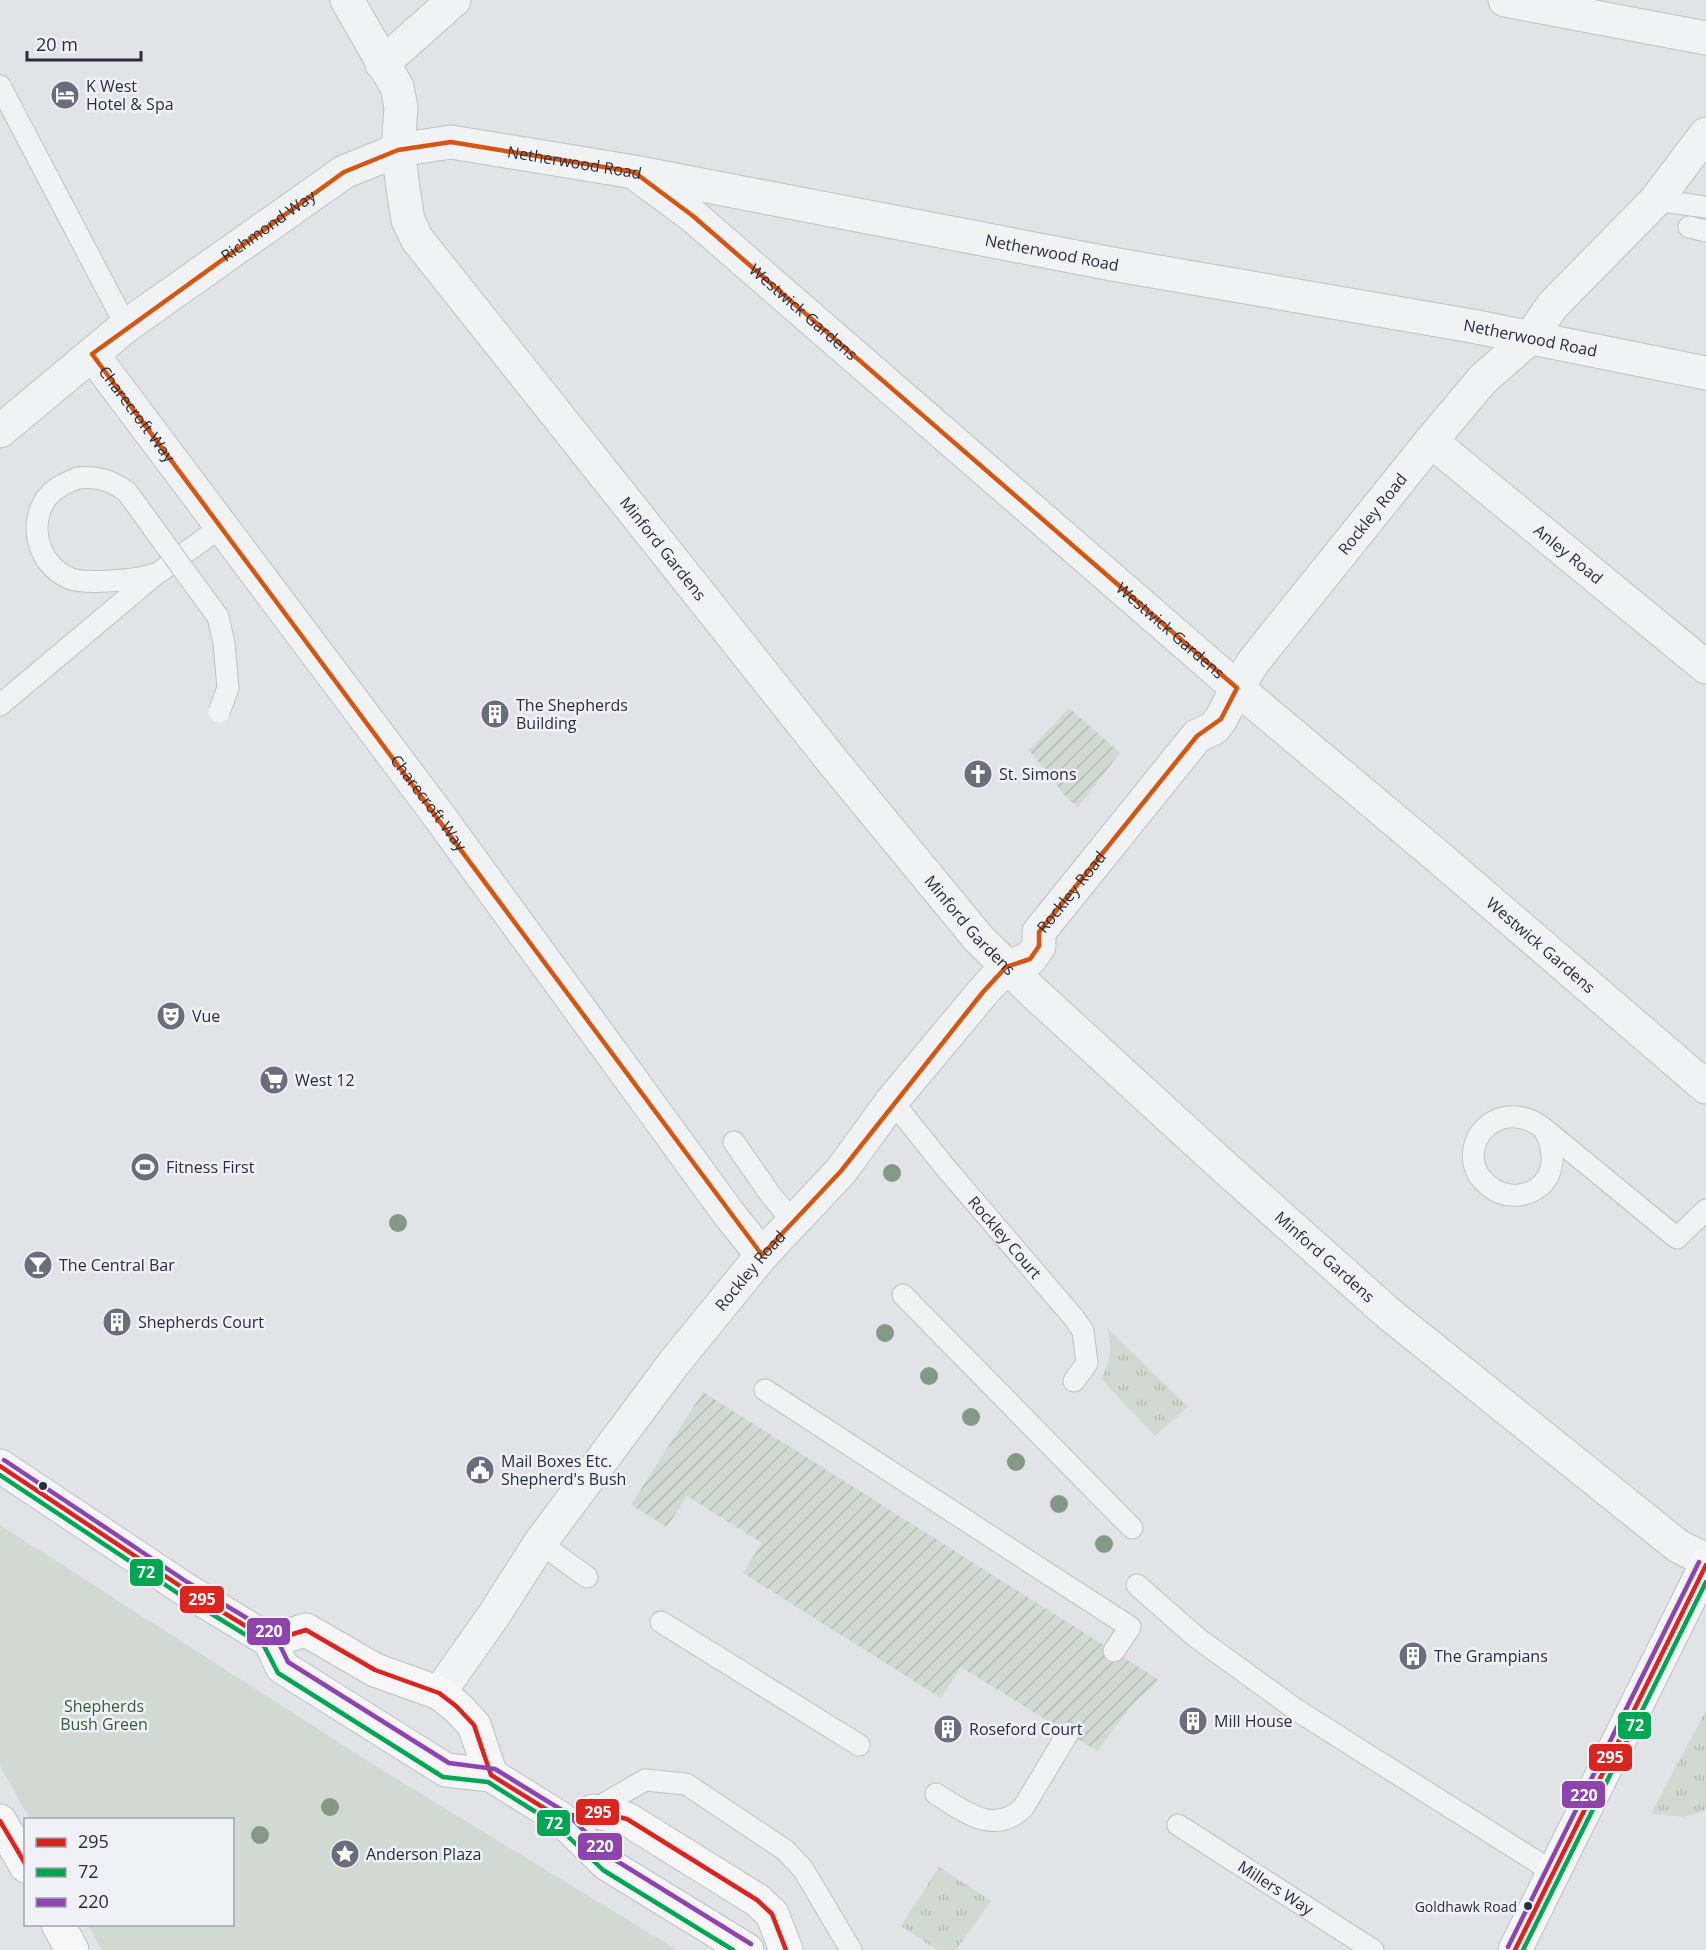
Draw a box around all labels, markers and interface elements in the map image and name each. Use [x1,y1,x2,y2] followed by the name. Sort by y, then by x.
[27,24,141,62] scale bar
[36,32,78,56] text: 20 m
[86,75,174,115] place label: K West Hotel & Spa
[49,79,81,111] hotel icon: K West Hotel & Spa
[506,140,644,184] street label: Netherwood Road
[216,184,321,267] street label: Richmond Way
[983,229,1121,276] street label: Netherwood Road
[744,259,862,365] street label: Westwick Gardens
[1462,314,1599,362] street label: Netherwood Road
[94,361,181,467] street label: Charecroft Way
[1333,469,1412,559] street label: Rockley Road
[615,492,711,605] street label: Minford Gardens
[1529,519,1608,589] street label: Anley Road
[1112,577,1229,684] street label: Westwick Gardens
[516,694,628,734] place label: The Shepherds Building
[479,698,511,730] building icon: The Shepherds Building
[386,750,472,856] street label: Charecroft Way
[962,758,994,790] church icon: St. Simons
[999,763,1077,785] place label: St. Simons
[1032,847,1111,937] street label: Rockley Road
[920,870,1020,980] street label: Minford Gardens
[1482,892,1600,998] street label: Westwick Gardens
[155,1000,187,1032] theatre icon: Vue
[192,1005,220,1027] place label: Vue
[258,1064,290,1096] supermarket icon: West 12
[295,1069,355,1091] place label: West 12
[129,1151,161,1183] sports icon: Fitness First
[166,1156,255,1178] place label: Fitness First
[963,1191,1047,1284] street label: Rockley Court
[1270,1206,1380,1307] street label: Minford Gardens
[710,1226,790,1316] street label: Rockley Road
[22,1249,54,1281] bar icon: The Central Bar
[59,1254,175,1276] place label: The Central Bar
[101,1306,133,1338] building icon: Shepherds Court
[138,1311,264,1333] place label: Shepherds Court
[501,1450,626,1490] place label: Mail Boxes Etc. Shepherd's Bush
[464,1454,496,1486] public building icon: Mail Boxes Etc. Shepherd's Bush
[37,1480,49,1492] unlabelled marker
[129,1558,164,1587] line badge: 72
[137,1561,155,1583] text: 72
[179,1585,225,1614] line badge: 295
[188,1588,216,1610] text: 295
[246,1617,291,1646] line badge: 220
[255,1620,283,1642] text: 220
[1397,1640,1429,1672] building icon: The Grampians
[1434,1645,1548,1667] place label: The Grampians
[60,1695,148,1735] park label: Shepherds Bush Green
[1177,1705,1209,1737] building icon: Mill House
[1214,1710,1293,1732] place label: Mill House
[1617,1711,1652,1740] line badge: 72
[932,1713,964,1745] building icon: Roseford Court
[1626,1714,1644,1736] text: 72
[969,1718,1083,1740] place label: Roseford Court
[1588,1743,1633,1772] line badge: 295
[1596,1746,1624,1768] text: 295
[1561,1780,1606,1809] line badge: 220
[1570,1784,1598,1806] text: 220
[575,1798,620,1826] line badge: 295
[584,1801,612,1823] text: 295
[536,1809,571,1837] line badge: 72
[545,1812,563,1834] text: 72
[24,1818,234,1926] legend
[78,1829,109,1853] text: 295
[577,1832,623,1861] line badge: 220
[586,1835,614,1857] text: 220
[329,1838,361,1870] place icon: Anderson Plaza
[366,1843,481,1865] place label: Anderson Plaza
[1234,1855,1318,1920] street label: Millers Way
[78,1859,99,1883] text: 72
[78,1889,109,1913] text: 220
[1415,1897,1517,1916] place label: Goldhawk Road
[1522,1900,1534,1912] marker: Goldhawk Road

